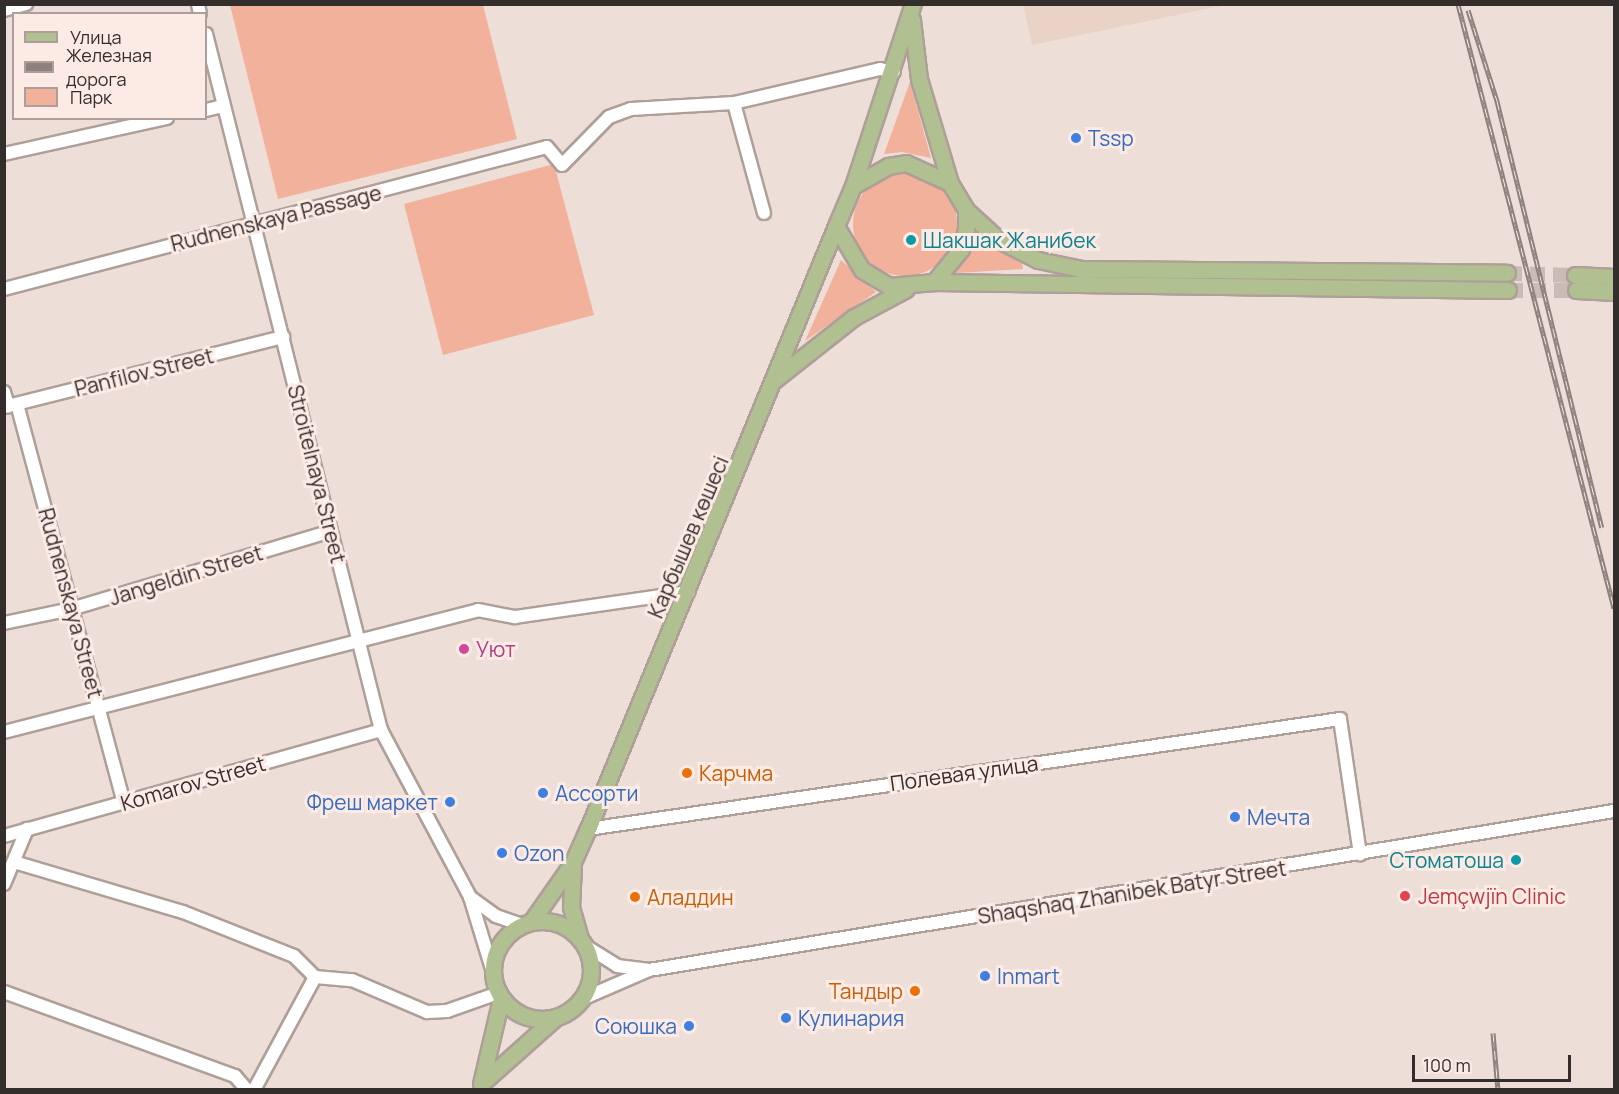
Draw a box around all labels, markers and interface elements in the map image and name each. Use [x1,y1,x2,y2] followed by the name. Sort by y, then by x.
[12,12,207,120] legend
[70,25,122,49] text: Улица
[66,43,152,91] text: Железная дорога
[70,85,112,109] text: Парк
[1088,125,1134,151] place label: Tssp
[1069,131,1083,145] marker: Tssp
[168,180,384,256] street label: Rudnenskaya Passage
[923,227,1096,253] place label: Шакшак Жанибек
[904,233,918,247] marker: Шакшак Жанибек
[72,343,216,401] street label: Panfilov Street
[283,382,351,566] street label: Stroitelnaya Street
[642,452,734,622] street label: Карбышев көшесі
[34,505,108,701] street label: Rudnenskaya Street
[106,540,266,610] street label: Jangeldin Street
[476,636,516,662] place label: Уют
[457,642,471,656] marker: Уют
[118,750,268,816] street label: Komarov Street
[888,750,1040,796] street label: Полевая улица
[699,760,773,786] place label: Карчма
[680,766,694,780] marker: Карчма
[555,780,638,806] place label: Ассорти
[536,786,550,800] marker: Ассорти
[307,789,438,815] place label: Фреш маркет
[443,795,457,809] marker: Фреш маркет
[1247,804,1310,830] place label: Мечта
[1228,810,1242,824] marker: Мечта
[514,840,564,866] place label: Ozon
[495,846,509,860] marker: Ozon
[1389,847,1504,873] place label: Стоматоша
[1509,853,1523,867] marker: Стоматоша
[976,855,1288,929] street label: Shaqshaq Zhanibek Batyr Street
[1418,883,1566,909] place label: Jemçwjïn Clinic
[647,884,734,910] place label: Аладдин
[1396,887,1414,905] marker: Jemçwjïn Clinic
[628,890,642,904] marker: Аладдин
[997,963,1060,989] place label: Inmart
[978,969,992,983] marker: Inmart
[829,978,903,1004] place label: Тандыр
[908,984,922,998] marker: Тандыр
[798,1005,904,1031] place label: Кулинария
[779,1011,793,1025] marker: Кулинария
[595,1013,677,1039] place label: Союшка
[682,1019,696,1033] marker: Союшка
[1415,1043,1574,1081] scale bar
[1423,1053,1471,1077] text: 100 m

